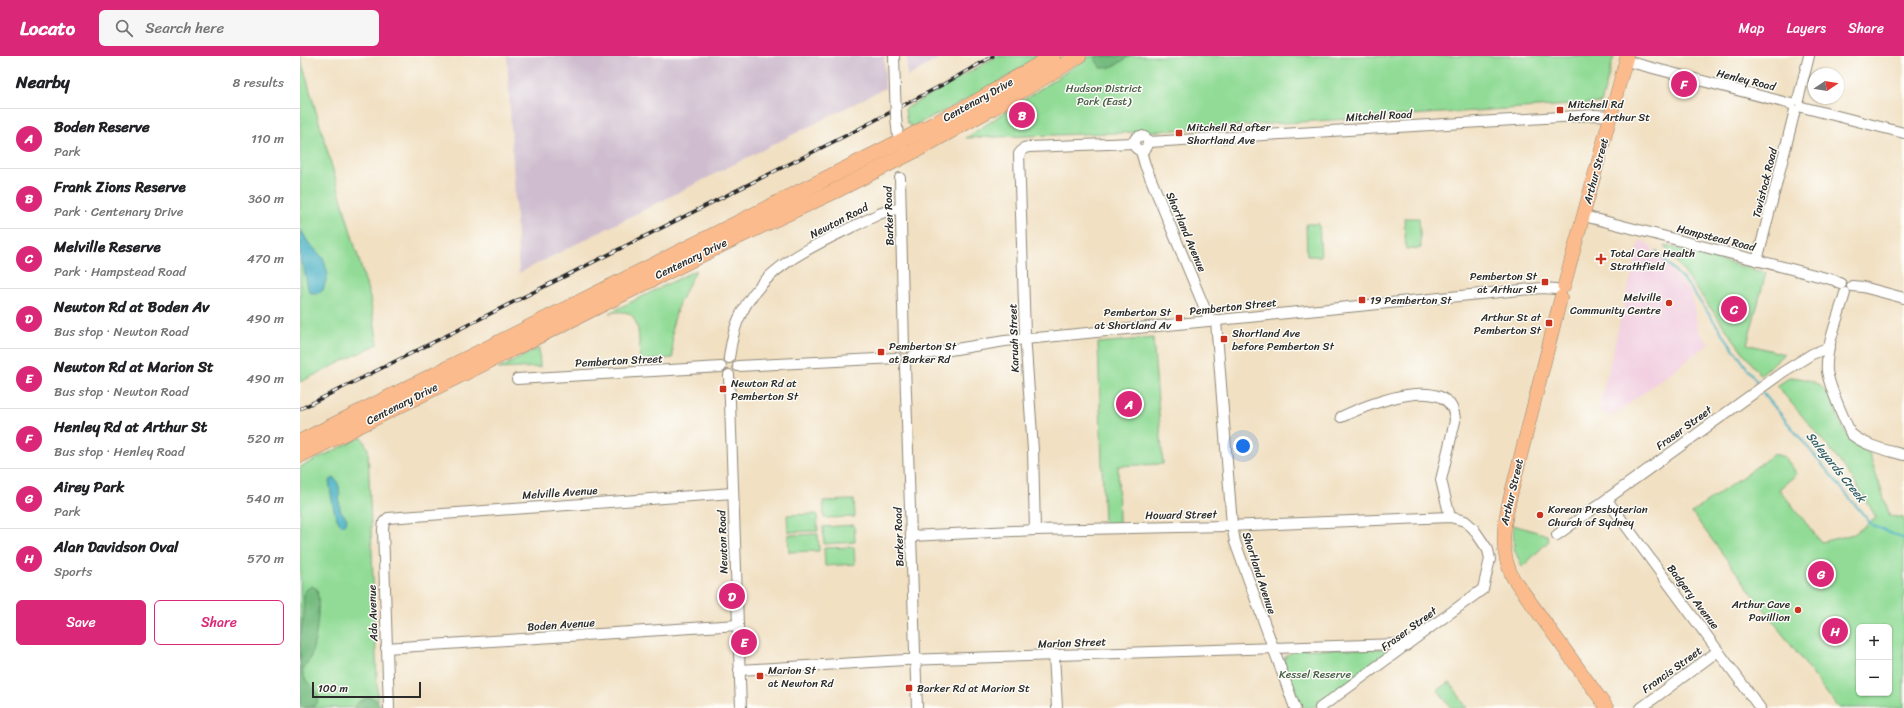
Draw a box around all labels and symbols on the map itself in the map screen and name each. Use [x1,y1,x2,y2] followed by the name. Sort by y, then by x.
[1715,64,1779,97] street label: Henley Road
[1808,68,1844,104] north arrow
[1671,69,1697,99] pin: F
[939,73,1017,127] street label: Centenary Drive
[1066,79,1142,111] park label: Hudson District Park (East)
[1568,95,1650,127] place label: Mitchell Rd before Arthur St
[1009,100,1035,130] pin: B
[1345,105,1414,127] street label: Mitchell Road
[1555,105,1565,115] marker: Mitchell Rd before Arthur St
[1187,118,1272,150] place label: Mitchell Rd after Shortland Ave
[1174,128,1184,138] marker: Mitchell Rd after Shortland Ave
[1578,136,1614,207] street label: Arthur Street
[1747,145,1783,220] street label: Tavistock Road
[878,185,900,246] street label: Barker Road
[1161,189,1212,275] street label: Shortland Avenue
[806,198,873,244] street label: Newton Road
[1675,219,1758,257] street label: Hampstead Road
[652,233,731,285] street label: Centenary Drive
[1610,244,1695,276] place label: Total Care Health Strathfield
[1595,253,1607,265] marker: Total Care Health Strathfield
[1470,267,1538,299] place label: Pemberton St at Arthur St
[1540,277,1550,287] marker: Pemberton St at Arthur St
[1570,288,1662,320] place label: Melville Community Centre
[1370,291,1452,310] place label: 19 Pemberton St
[1188,293,1278,321] street label: Pemberton Street
[1721,294,1747,324] pin: C
[1357,295,1367,305] marker: 19 Pemberton St
[1664,298,1674,308] marker: Melville Community Centre
[1003,303,1025,373] street label: Karuah Street
[1095,303,1172,335] place label: Pemberton St at Shortland Av
[1474,308,1542,340] place label: Arthur St at Pemberton St
[1174,313,1184,323] marker: Pemberton St at Shortland Av
[1544,318,1554,328] marker: Arthur St at Pemberton St
[1232,324,1334,356] place label: Shortland Ave before Pemberton St
[1219,334,1229,344] marker: Shortland Ave before Pemberton St
[889,337,957,369] place label: Pemberton St at Barker Rd
[876,347,886,357] marker: Pemberton St at Barker Rd
[575,349,664,373] street label: Pemberton Street
[731,374,799,406] place label: Newton Rd at Pemberton St
[363,378,442,430] street label: Centenary Drive
[718,384,728,394] marker: Newton Rd at Pemberton St
[1116,389,1142,419] pin: A
[1652,401,1717,455] street label: Fraser Street
[1800,427,1873,509] water label: Saleyards Creek
[1233,436,1253,456] your location
[1495,457,1529,528] street label: Arthur Street
[522,481,599,505] street label: Melville Avenue
[1548,500,1648,532] place label: Korean Presbyterian Church of Sydney
[1145,505,1218,525] street label: Howard Street
[888,506,910,567] street label: Barker Road
[712,509,734,574] street label: Newton Road
[1535,510,1545,520] marker: Korean Presbyterian Church of Sydney
[1237,529,1281,617] street label: Shortland Avenue
[1808,559,1834,589] pin: G
[1662,560,1724,634] street label: Badgery Avenue
[719,581,745,611] pin: D
[363,584,384,643] street label: Ada Avenue
[1731,595,1791,627] place label: Arthur Cave Pavillion
[1377,602,1442,656] street label: Fraser Street
[1793,605,1803,615] marker: Arthur Cave Pavillion
[526,613,596,637] street label: Boden Avenue
[1822,616,1848,646] pin: H
[731,627,757,657] pin: E
[1038,632,1107,654] street label: Marion Street
[1638,642,1706,698] street label: Francis Street
[768,661,834,693] place label: Marion St at Newton Rd
[1279,665,1351,684] park label: Kessel Reserve
[755,671,765,681] marker: Marion St at Newton Rd
[917,679,1030,698] place label: Barker Rd at Marion St
[312,680,421,699] scale bar
[904,683,914,693] marker: Barker Rd at Marion St

